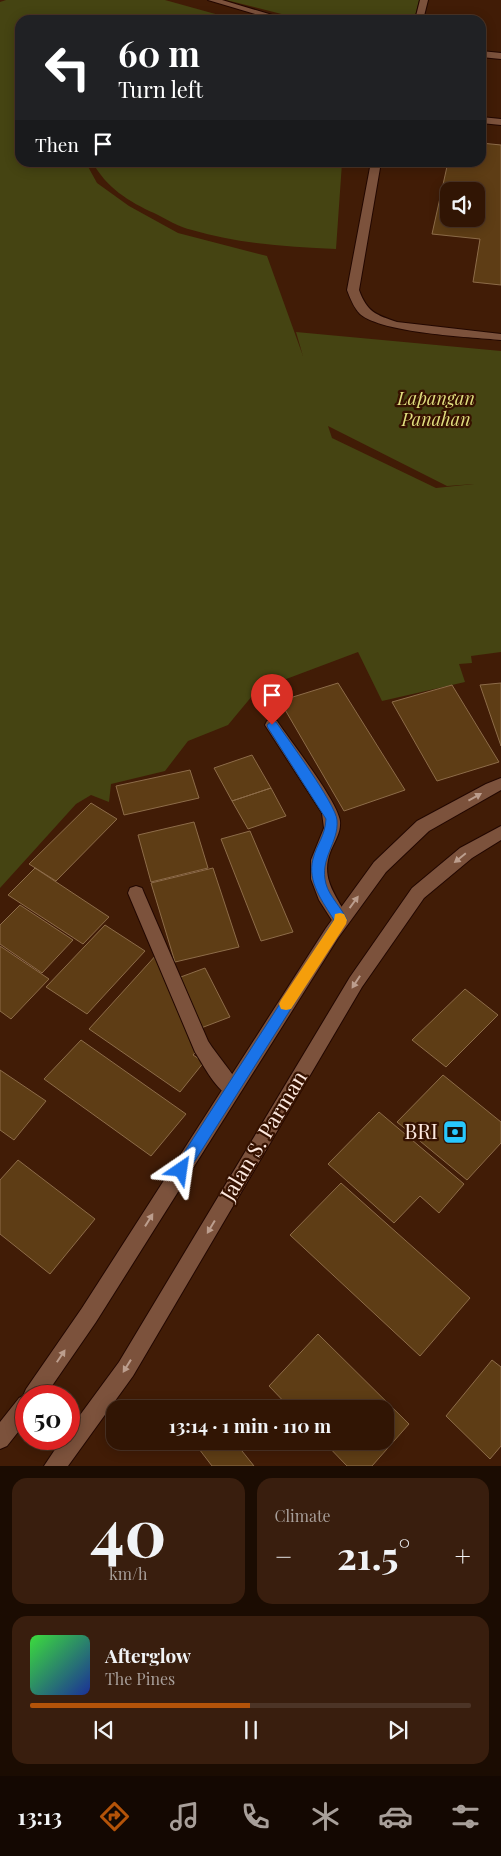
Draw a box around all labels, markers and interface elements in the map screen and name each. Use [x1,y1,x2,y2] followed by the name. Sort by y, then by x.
[118,29,200,76] text: 60 m
[35,35,100,100] icon: left
[118,74,203,104] text: Turn left
[89,130,117,158] icon: arrive
[35,131,79,157] text: Then
[440,182,485,227] map controls
[440,182,485,227] button: sound
[396,386,475,431] park label: Lapangan Panahan
[251,674,293,725] pin
[258,681,286,709] icon: arrive
[467,793,482,801] one-way arrow
[454,853,467,864] one-way arrow
[349,896,360,909] one-way arrow
[352,975,361,988] one-way arrow
[212,1065,312,1206] street label: Jalan S. Parman
[404,1116,438,1144] place label: BRI
[442,1119,468,1145] bank icon: BRI
[154,1143,206,1195] position arrow
[145,1213,154,1227] one-way arrow
[206,1220,215,1233] one-way arrow
[56,1350,66,1363] one-way arrow
[123,1360,132,1373] one-way arrow
[15,1385,80,1450] speed limit sign: 50
[169,1412,331,1438] text: 13:14 · 1 min · 110 m
[90,1487,166,1573] text: 40
[275,1505,331,1526] text: Climate
[337,1529,410,1580] text: 21.5°
[275,1537,293,1574] text: −
[455,1537,471,1574] text: +
[109,1563,147,1584] text: km/h
[105,1642,191,1668] text: Afterglow
[105,1668,175,1689] text: The Pines
[90,1716,118,1744] icon: previous
[237,1716,265,1744] icon: pause
[384,1716,412,1744] icon: next
[97,1799,132,1834] icon: directions
[167,1799,202,1834] icon: music
[238,1799,273,1834] icon: phone
[308,1799,343,1834] icon: climate
[378,1799,413,1834] icon: car
[448,1799,483,1834] icon: filters
[18,1801,62,1831] text: 13:13

